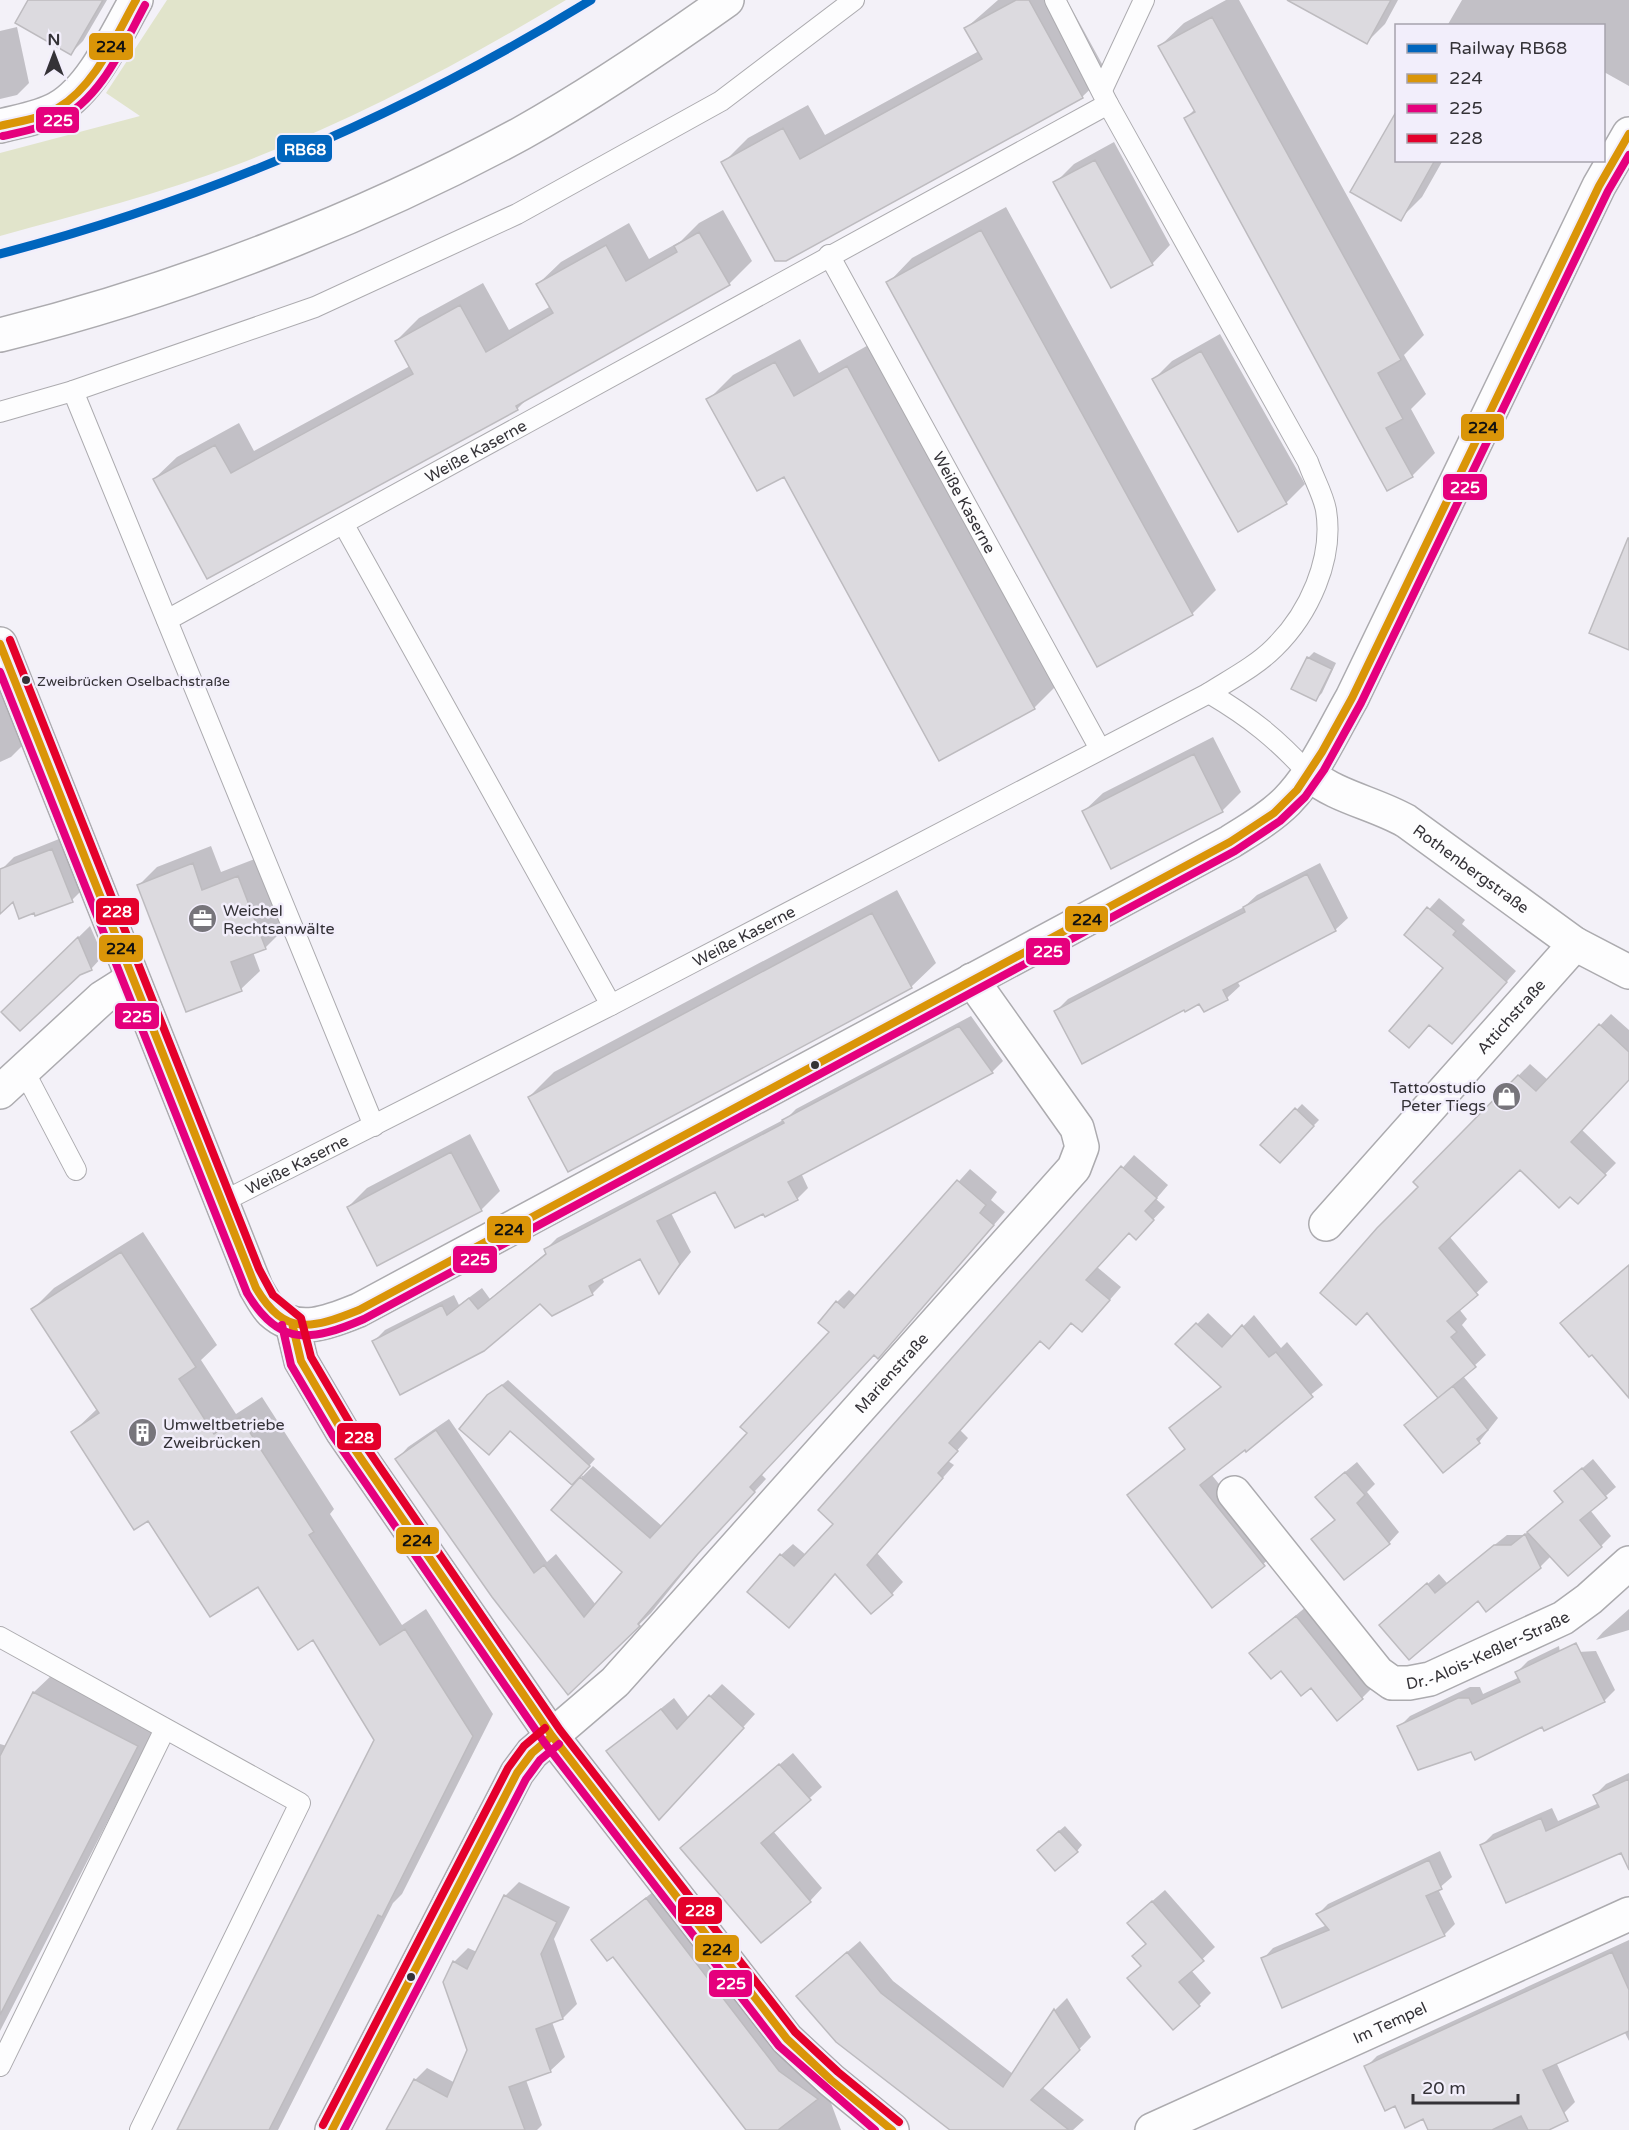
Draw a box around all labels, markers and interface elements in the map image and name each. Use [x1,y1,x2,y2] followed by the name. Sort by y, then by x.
[24,24,84,84] north arrow
[1395,24,1605,162] legend
[48,30,60,50] text: N
[88,32,134,61] line badge: 224
[96,37,126,57] text: 224
[1449,37,1567,59] text: Railway RB68
[1449,67,1483,89] text: 224
[1449,97,1483,119] text: 225
[35,106,80,134] line badge: 225
[43,111,73,131] text: 225
[1449,127,1483,149] text: 228
[276,134,333,163] line badge: RB68
[284,140,326,160] text: RB68
[1460,413,1505,442] line badge: 224
[422,416,530,488] street label: Weiße Kaserne
[1468,418,1498,438] text: 224
[928,448,1000,557] street label: Weiße Kaserne
[1442,473,1488,501] line badge: 225
[1450,478,1480,498] text: 225
[37,673,230,690] place label: Zweibrücken Oselbachstraße
[20,674,32,686] marker: Zweibrücken Oselbachstraße
[1409,820,1533,918] street label: Rothenbergstraße
[95,897,140,926] line badge: 228
[223,901,335,939] place label: Weichel Rechtsanwälte
[102,902,132,922] text: 228
[690,902,799,972] street label: Weiße Kaserne
[186,903,218,935] office icon: Weichel Rechtsanwälte
[1064,905,1109,933] line badge: 224
[1072,910,1102,930] text: 224
[98,934,144,963] line badge: 224
[1025,937,1071,966] line badge: 225
[106,939,136,959] text: 224
[1033,942,1063,962] text: 225
[1473,975,1550,1059] street label: Attichstraße
[114,1002,160,1030] line badge: 225
[122,1007,152,1027] text: 225
[809,1059,821,1071] unlabelled marker
[1390,1078,1486,1116] place label: Tattoostudio Peter Tiegs
[1491,1080,1523,1112] shop icon: Tattoostudio Peter Tiegs
[242,1131,352,1199] street label: Weiße Kaserne
[486,1215,532,1244] line badge: 224
[494,1220,524,1240] text: 224
[452,1245,498,1274] line badge: 225
[460,1250,490,1270] text: 225
[851,1329,933,1418] street label: Marienstraße
[163,1415,285,1453] place label: Umweltbetriebe Zweibrücken
[126,1417,158,1449] building icon: Umweltbetriebe Zweibrücken
[336,1422,382,1451] line badge: 228
[344,1428,374,1448] text: 228
[395,1526,440,1555] line badge: 224
[402,1531,432,1551] text: 224
[1404,1607,1574,1694] street label: Dr.-Alois-Keßler-Straße
[677,1896,723,1925] line badge: 228
[685,1901,715,1921] text: 228
[694,1934,740,1963] line badge: 224
[702,1940,732,1960] text: 224
[708,1969,753,1998] line badge: 225
[405,1971,417,1983] unlabelled marker
[716,1974,746,1994] text: 225
[1350,1998,1430,2049] street label: Im Tempel
[1413,2067,1518,2105] scale bar
[1422,2077,1466,2099] text: 20 m

